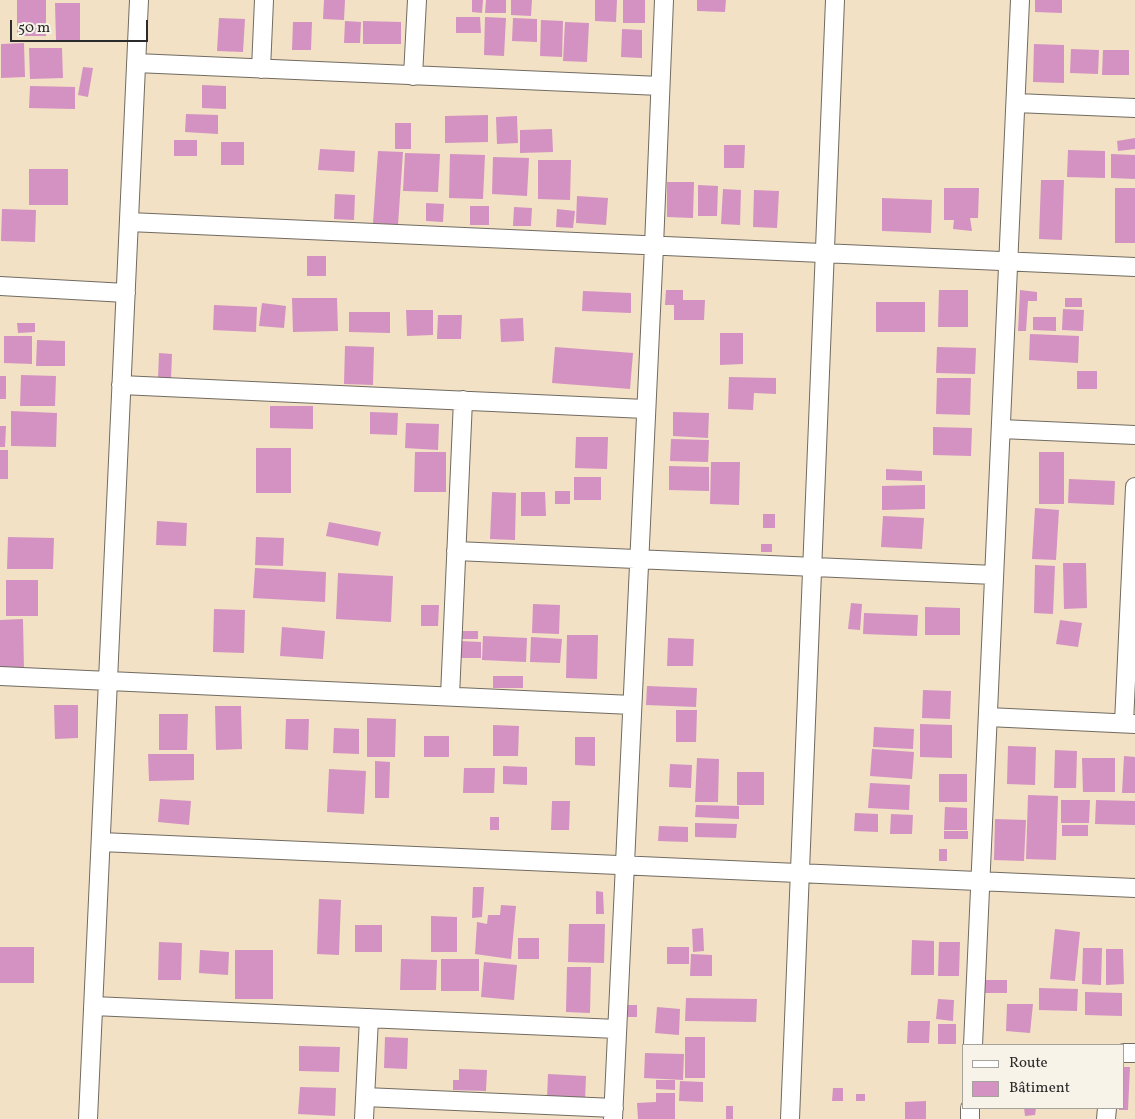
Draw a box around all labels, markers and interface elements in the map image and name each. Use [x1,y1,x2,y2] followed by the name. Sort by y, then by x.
[12,10,150,42] scale bar
[18,18,50,39] text: 50 m
[962,1044,1125,1109] legend
[1009,1053,1048,1074] text: Route
[1009,1078,1070,1099] text: Bâtiment

